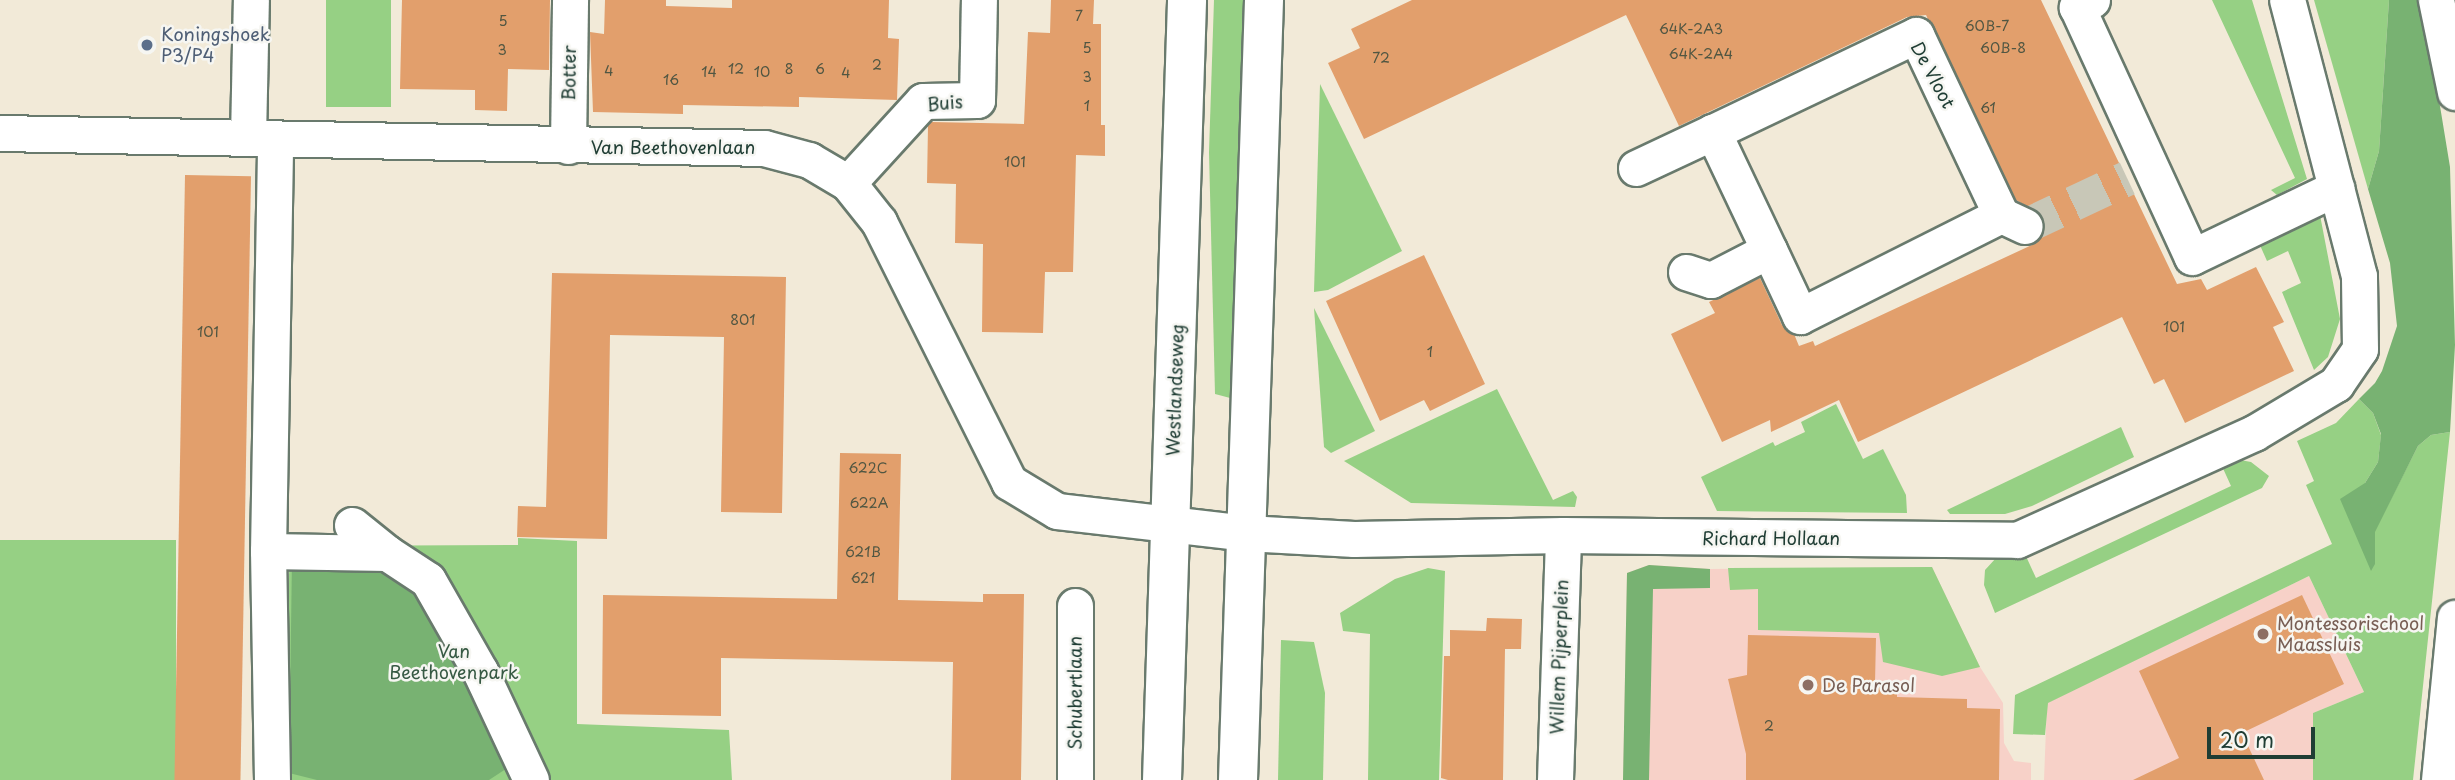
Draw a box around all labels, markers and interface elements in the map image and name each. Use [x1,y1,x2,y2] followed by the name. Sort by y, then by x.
[1075,8,1083,24] house number: 7
[498,13,508,29] house number: 5
[1965,18,2009,34] house number: 60B-7
[1659,21,1723,37] house number: 64K-2A3
[161,24,270,66] place label: Koningshoek P3/P4
[139,37,155,53] marker: Koningshoek P3/P4
[1906,37,1960,113] street label: De Vloot
[1082,40,1092,56] house number: 5
[1980,40,2026,56] house number: 60B-8
[497,42,507,58] house number: 3
[558,45,580,101] street label: Botter
[1669,46,1733,62] house number: 64K-2A4
[1372,50,1390,66] house number: 72
[872,57,882,73] house number: 2
[728,61,744,77] house number: 12
[785,61,793,77] house number: 8
[815,61,825,77] house number: 6
[604,63,614,79] house number: 4
[701,64,717,80] house number: 14
[754,64,770,80] house number: 10
[841,65,851,81] house number: 4
[1082,69,1092,85] house number: 3
[663,72,679,88] house number: 16
[926,91,964,115] street label: Buis
[1084,98,1090,114] house number: 1
[1980,100,1996,116] house number: 61
[591,136,755,158] street label: Van Beethovenlaan
[1004,154,1026,170] house number: 101
[730,312,756,328] house number: 801
[2163,319,2185,335] house number: 101
[1162,323,1188,457] street label: Westlandseweg
[197,324,219,340] house number: 101
[1427,344,1433,360] house number: 1
[849,460,887,476] house number: 622C
[850,495,888,511] house number: 622A
[1701,527,1841,549] street label: Richard Hollaan
[845,544,881,560] house number: 621B
[851,570,875,586] house number: 621
[1545,579,1573,735] street label: Willem Pijperplein
[2277,613,2424,656] place label: Montessorischool Maassluis
[2255,626,2271,642] marker: Montessorischool Maassluis
[1064,636,1086,750] street label: Schubertlaan
[389,641,519,684] park label: Van Beethovenpark
[1822,674,1915,696] place label: De Parasol
[1800,677,1816,693] marker: De Parasol
[2210,714,2318,758] scale bar
[1764,718,1774,734] house number: 2
[2220,723,2274,755] text: 20 m

